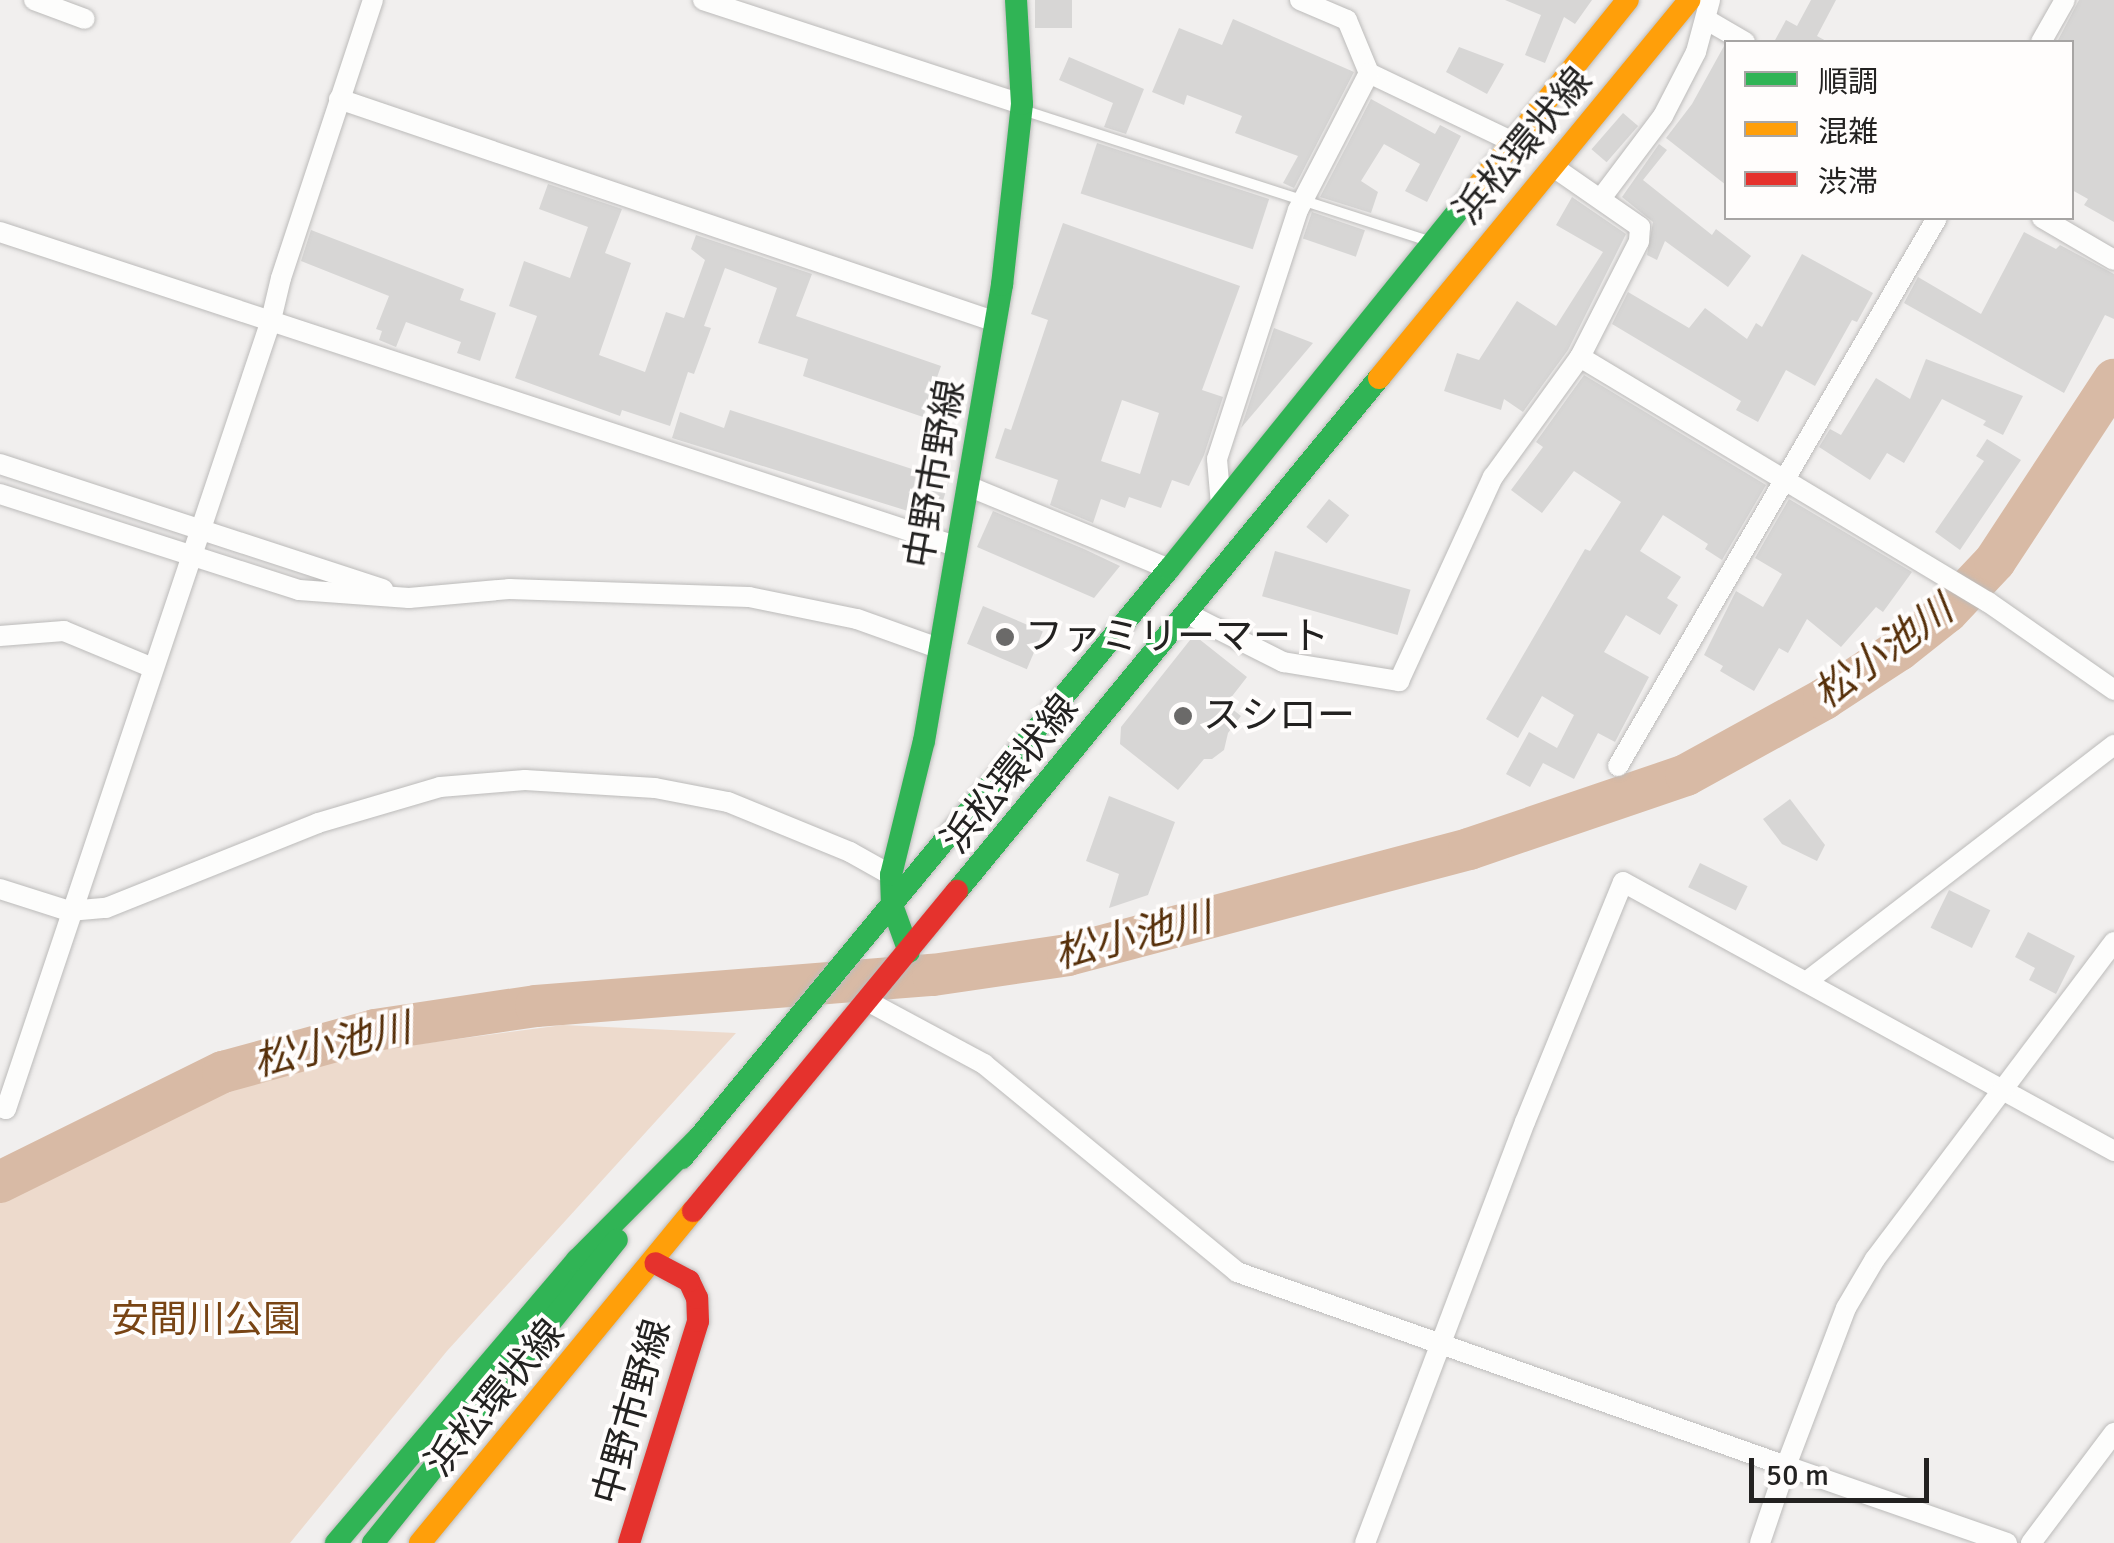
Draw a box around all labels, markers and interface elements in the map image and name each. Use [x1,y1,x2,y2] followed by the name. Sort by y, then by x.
[1724,40,2074,220] legend
[1444,59,1602,233] street label: 浜松環状線
[1818,64,1878,101] text: 順調
[1818,114,1878,151] text: 混雑
[1818,164,1878,201] text: 渋滞
[896,376,974,572] street label: 中野市野線
[1804,586,1962,718] water label: 松小池川
[1025,614,1329,660] place label: ファミリーマート
[994,626,1016,648] marker: ファミリーマート
[932,686,1088,862] street label: 浜松環状線
[1203,693,1355,739] place label: スシロー
[1172,705,1194,727] marker: スシロー
[1050,893,1216,979] water label: 松小池川
[249,1004,415,1086] water label: 松小池川
[111,1297,301,1343] park label: 安間川公園
[416,1311,574,1485] street label: 浜松環状線
[584,1314,680,1510] street label: 中野市野線
[1754,1438,1934,1500] scale bar
[1766,1457,1829,1494] text: 50 m

